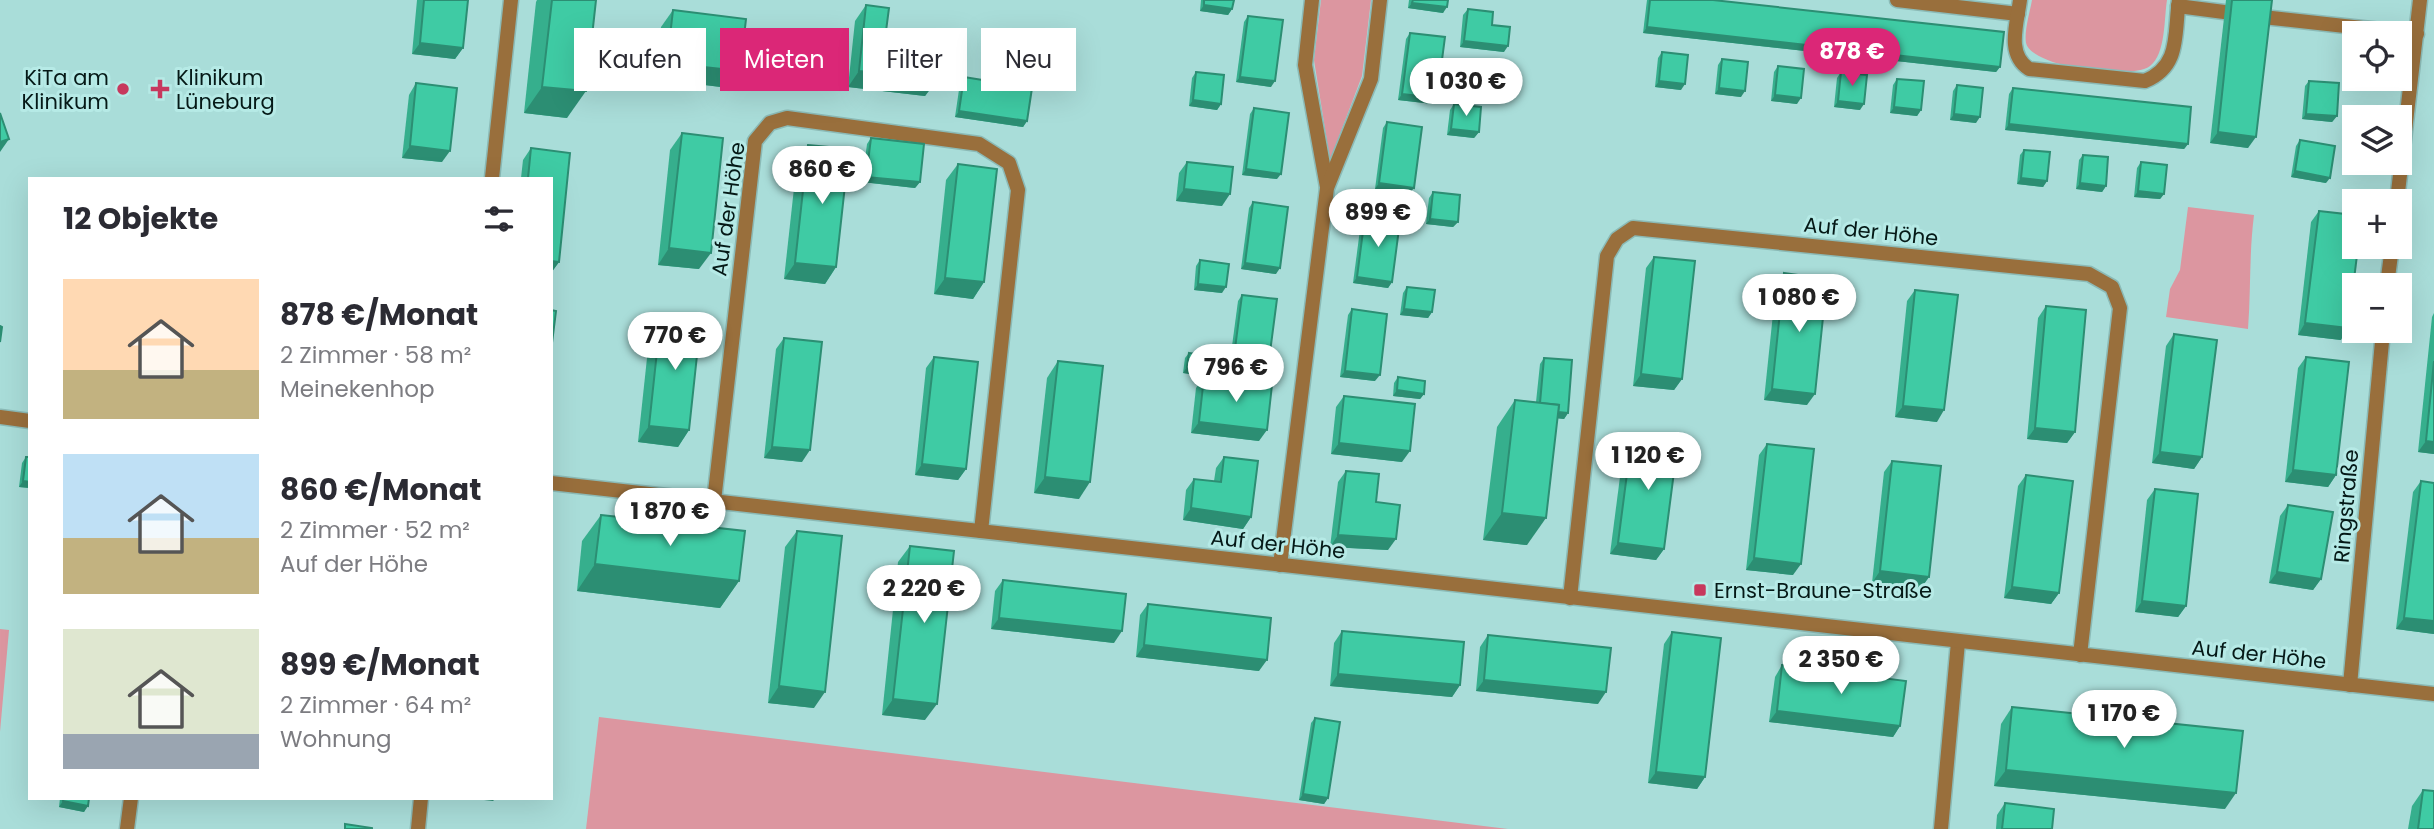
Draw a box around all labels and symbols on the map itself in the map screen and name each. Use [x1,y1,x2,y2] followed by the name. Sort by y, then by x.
[1803,28,1901,88] pin: 878 €
[1401,58,1531,118] pin: 1 030 €
[22,63,109,116] place label: KiTa am Klinikum
[176,63,275,116] place label: Klinikum Lüneburg
[150,79,170,99] marker: Klinikum Lüneburg
[115,81,131,97] marker: KiTa am Klinikum
[704,140,752,278] street label: Auf der Höhe
[773,146,871,206] pin: 860 €
[1329,190,1427,249] pin: 899 €
[1802,210,1940,252] street label: Auf der Höhe
[1734,274,1864,334] pin: 1 080 €
[626,312,724,372] pin: 770 €
[1187,344,1285,404] pin: 796 €
[1583,433,1713,492] pin: 1 120 €
[2327,448,2365,564] street label: Ringstraße
[605,489,735,548] pin: 1 870 €
[1209,523,1347,565] street label: Auf der Höhe
[859,566,989,625] pin: 2 220 €
[1714,576,1932,605] place label: Ernst-Braune-Straße
[1692,582,1708,598] marker: Ernst-Braune-Straße
[2190,633,2328,675] street label: Auf der Höhe
[1776,636,1906,696] pin: 2 350 €
[2059,690,2189,750] pin: 1 170 €

